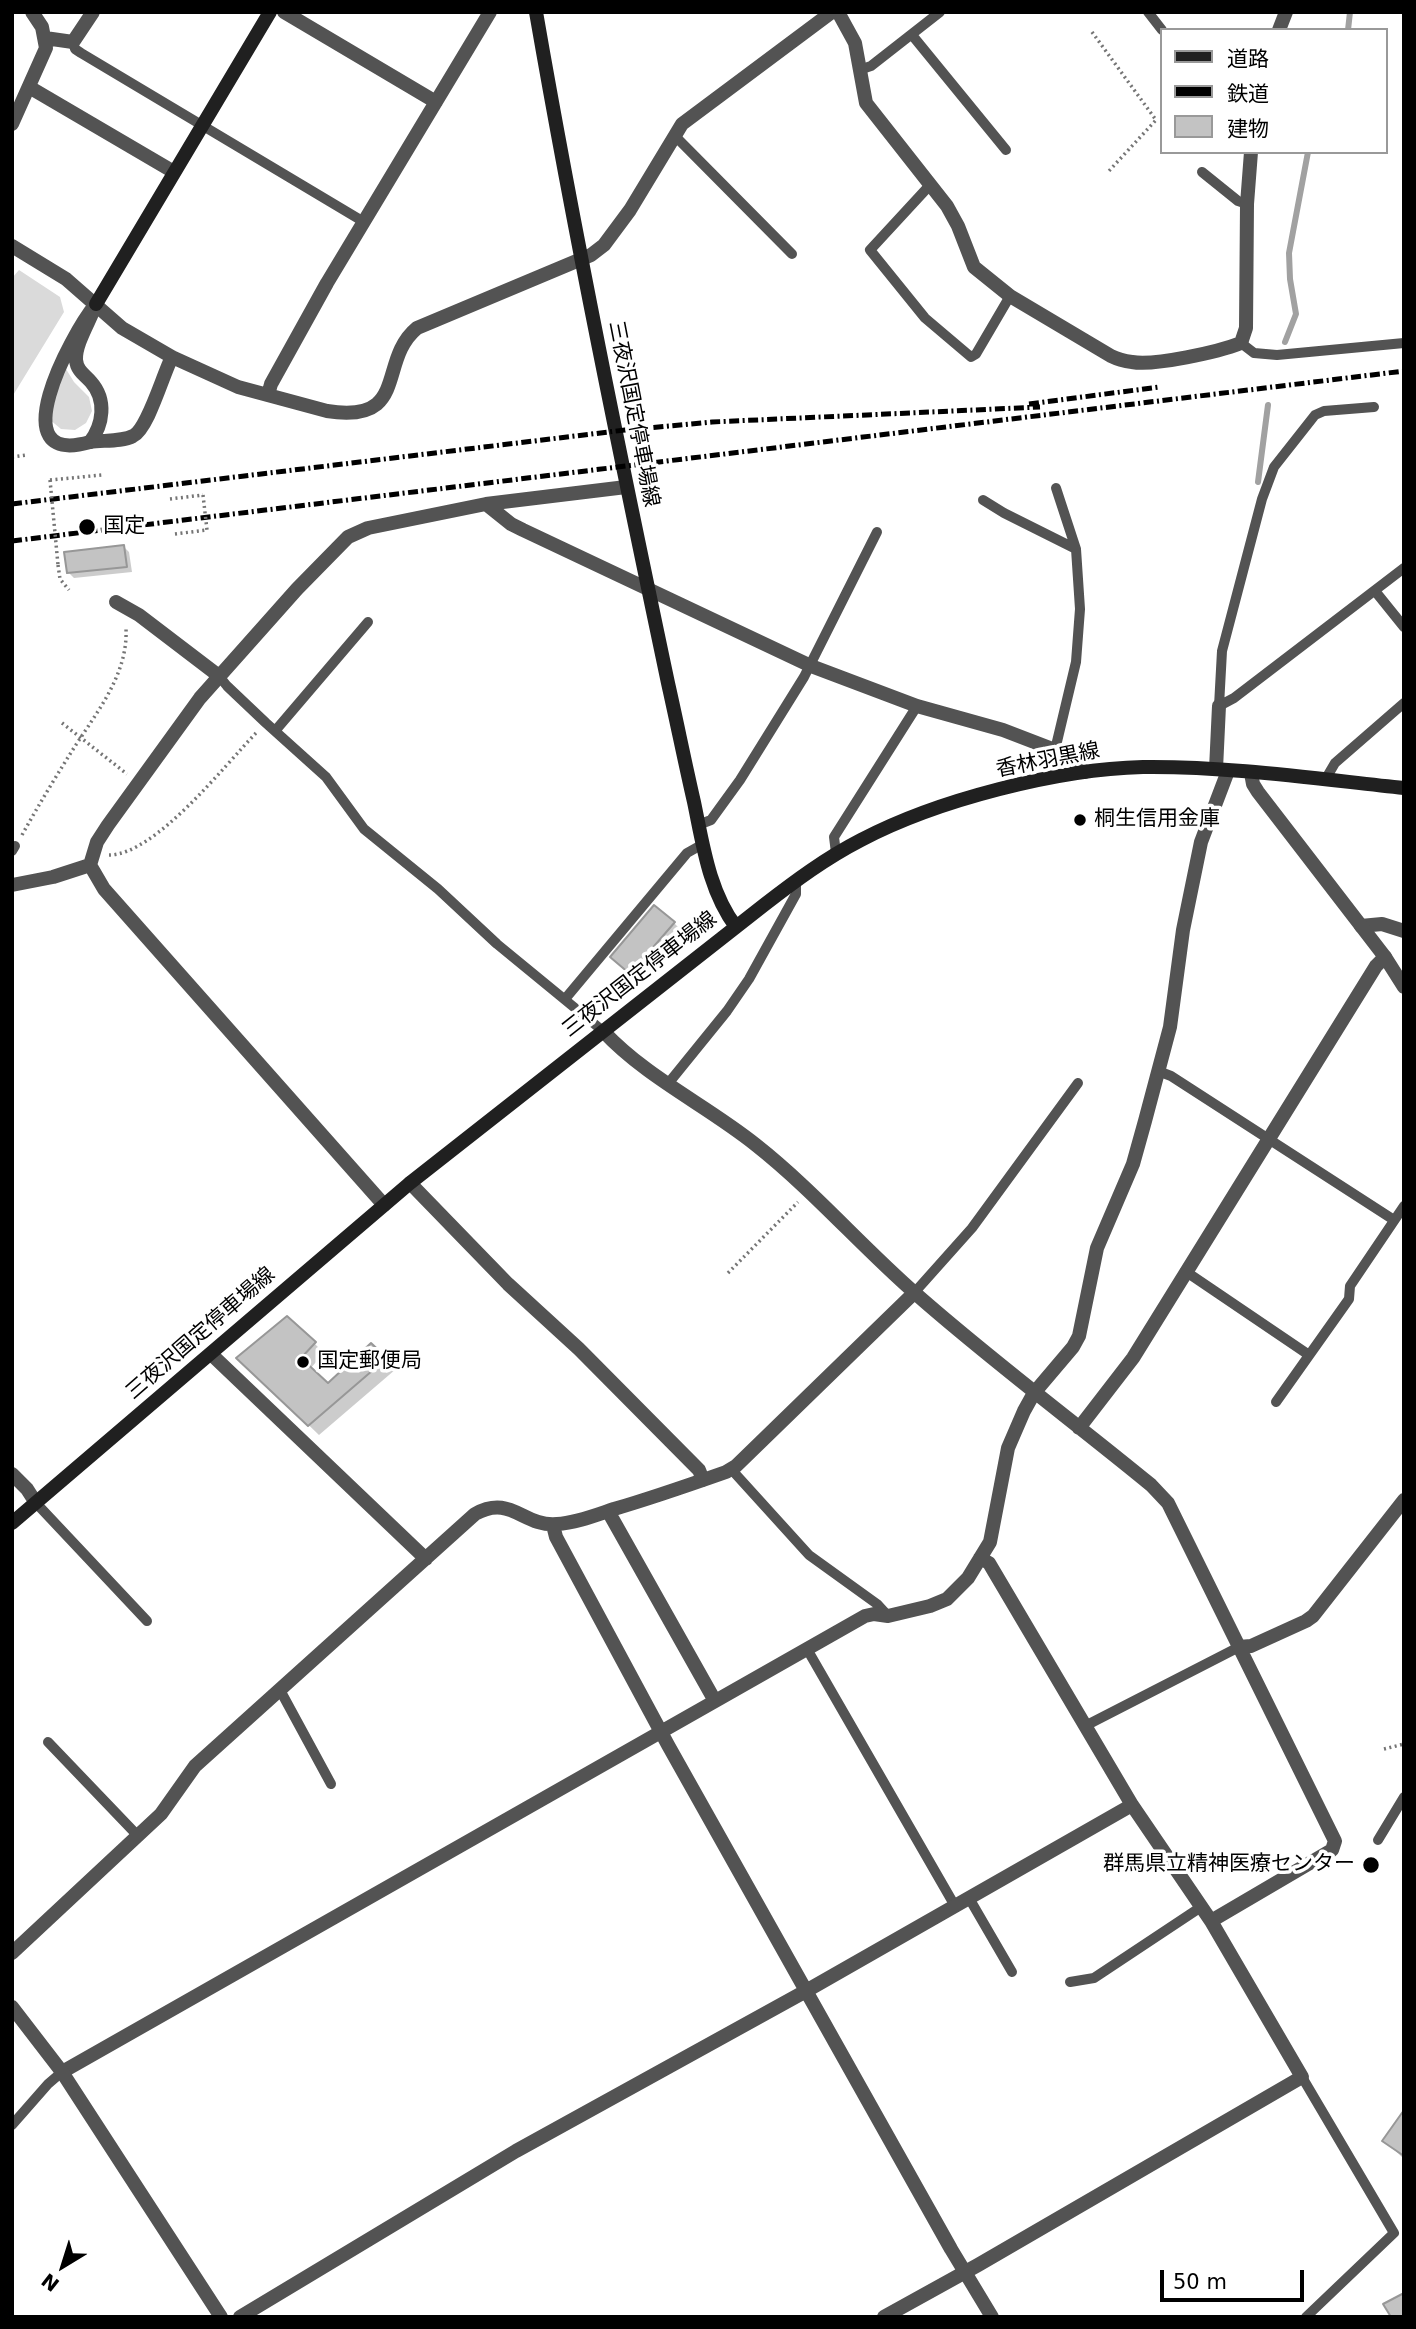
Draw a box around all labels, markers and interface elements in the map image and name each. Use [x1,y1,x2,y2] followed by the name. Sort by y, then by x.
[1160,28,1388,154] legend
[1227,47,1269,71] text: 道路
[1227,82,1269,106] text: 鉄道
[1227,117,1269,141] text: 建物
[603,319,663,509] street label: 三夜沢国定停車場線
[103,514,145,540] place label: 国定
[77,517,97,537] marker: 国定
[994,739,1102,783] street label: 香林羽黒線
[1094,807,1220,833] place label: 桐生信用金庫
[1072,812,1088,828] marker: 桐生信用金庫
[558,907,722,1043] street label: 三夜沢国定停車場線
[121,1262,281,1406] street label: 三夜沢国定停車場線
[317,1349,422,1375] place label: 国定郵便局
[295,1354,311,1370] marker: 国定郵便局
[1103,1852,1355,1878] place label: 群馬県立精神医療センター
[1361,1855,1381,1875] marker: 群馬県立精神医療センター
[28,2231,98,2301] north arrow
[1164,2256,1308,2300] scale bar
[37,2269,63,2296] text: N
[1173,2270,1227,2294] text: 50 m

